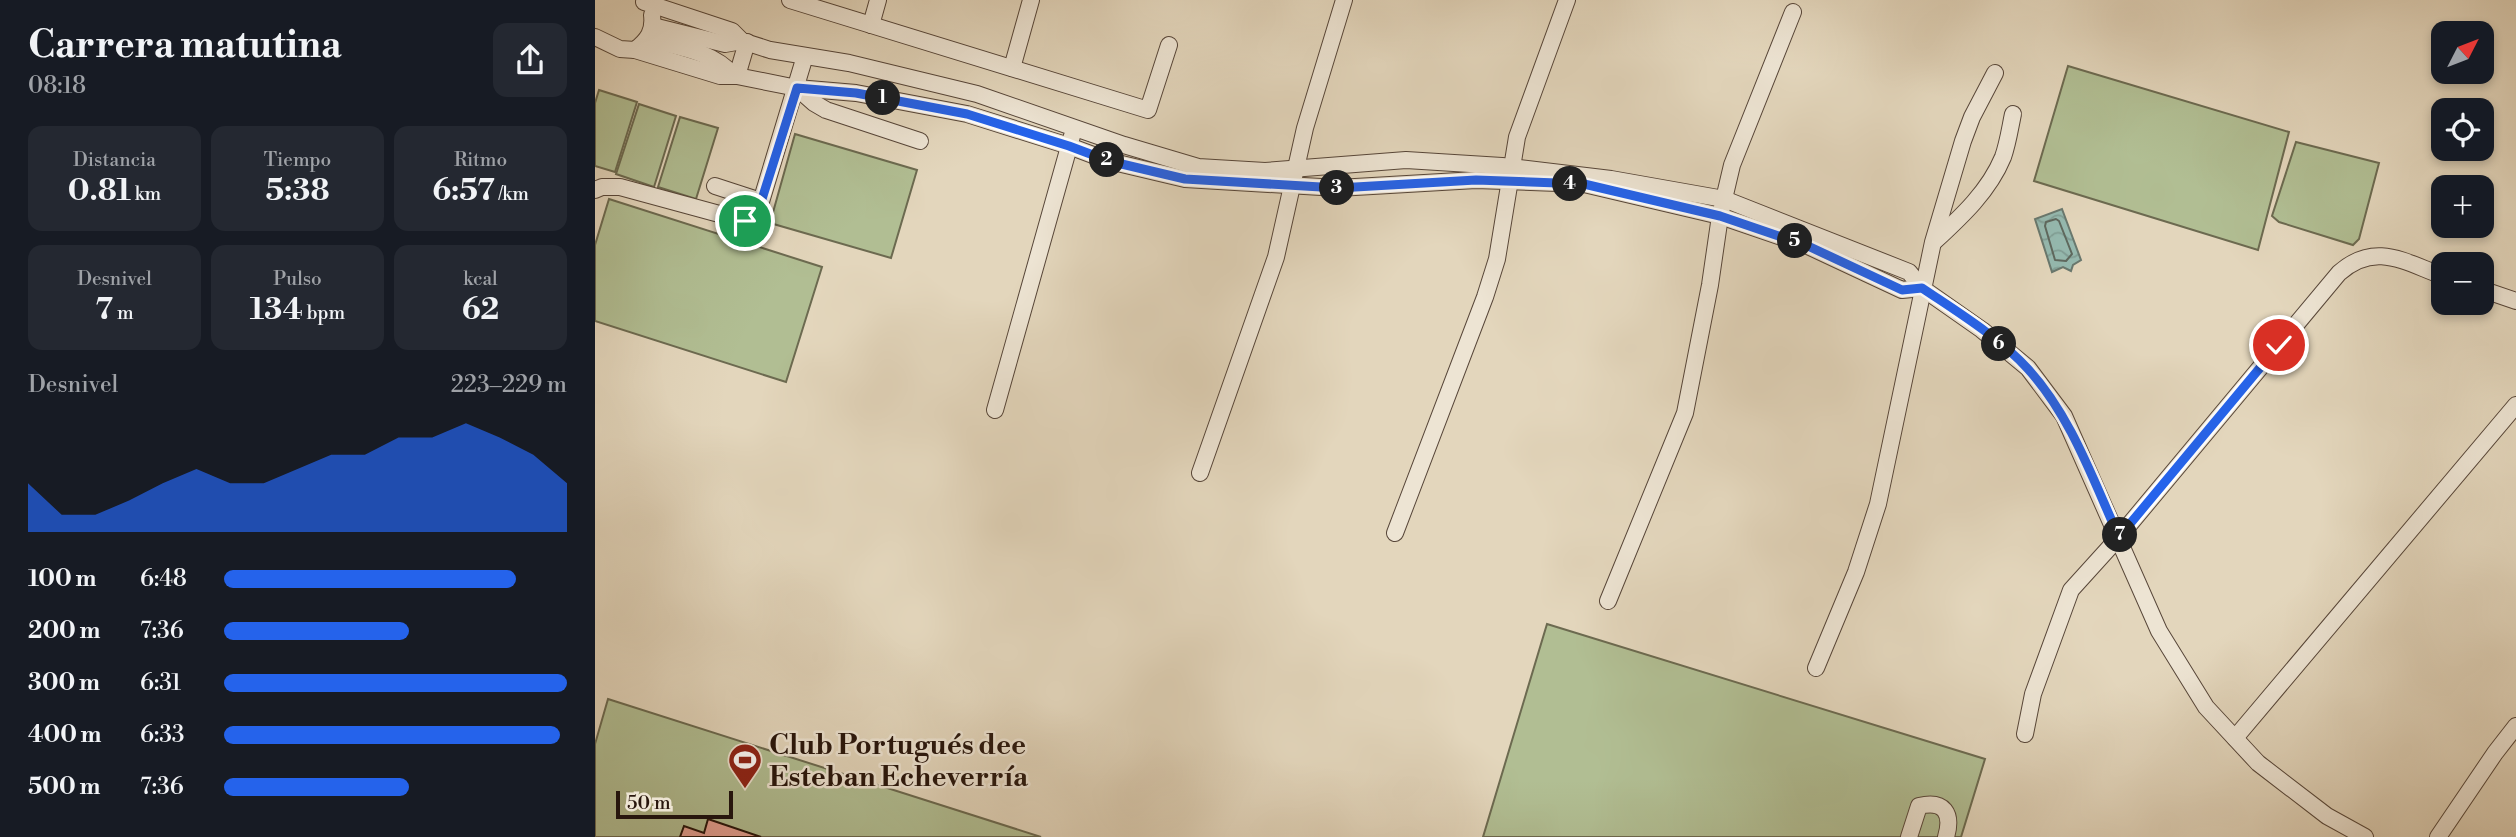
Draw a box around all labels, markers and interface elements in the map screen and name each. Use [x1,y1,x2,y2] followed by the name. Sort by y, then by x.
[2431,21,2494,84] north arrow
[2431,21,2494,315] map controls
[28,22,342,69] text: Carrera matutina
[493,23,567,97] button: share
[28,72,86,100] text: 08:18
[865,80,901,116] pin: 1
[878,85,887,109] text: 1
[2431,98,2494,161] button: locate
[1089,142,1125,178] pin: 2
[1101,147,1112,171] text: 2
[73,148,156,172] text: Distancia
[264,148,331,172] text: Tiempo
[454,148,507,172] text: Ritmo
[1553,166,1587,202] pin: 4
[1319,170,1355,206] pin: 3
[1563,171,1576,195] text: 4
[68,172,131,210] text: 0.81
[266,172,330,210] text: 5:38
[432,172,495,210] text: 6:57
[1331,175,1342,199] text: 3
[2431,175,2494,238] button: +
[131,182,161,206] text: km
[495,182,529,206] text: /km
[715,191,775,251] pin
[726,202,764,240] icon: arrive
[1777,224,1813,258] pin: 5
[1789,228,1800,252] text: 5
[2431,252,2494,315] button: −
[77,267,152,291] text: Desnivel
[273,267,322,291] text: Pulso
[463,267,498,291] text: kcal
[95,291,113,329] text: 7
[250,291,303,329] text: 134
[462,291,499,329] text: 62
[113,301,134,325] text: m
[303,301,345,325] text: bpm
[2249,315,2309,375] pin
[1981,326,2017,362] pin: 6
[2260,326,2298,364] icon: check
[1993,331,2004,355] text: 6
[28,371,118,399] text: Desnivel
[451,371,567,399] text: 223–229 m
[2103,518,2137,552] pin: 7
[2114,522,2125,546] text: 7
[28,565,96,593] text: 100 m
[140,565,187,593] text: 6:48
[28,617,100,645] text: 200 m
[140,617,184,645] text: 7:36
[28,669,100,697] text: 300 m
[140,669,181,697] text: 6:31
[28,721,101,749] text: 400 m
[140,721,185,749] text: 6:33
[769,728,1029,795] place label: Club Portugués dee Esteban Echeverría
[726,741,764,790] sports icon: Club Portugués dee Esteban Echeverría
[28,773,100,801] text: 500 m
[140,773,184,801] text: 7:36
[616,788,733,820] scale bar
[627,791,671,815] text: 50 m

